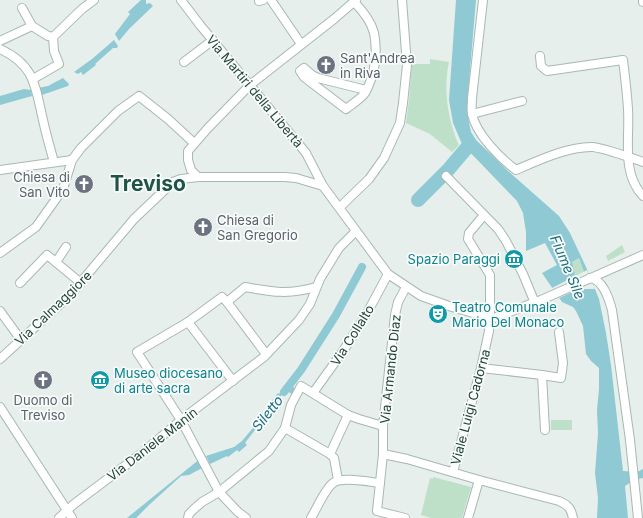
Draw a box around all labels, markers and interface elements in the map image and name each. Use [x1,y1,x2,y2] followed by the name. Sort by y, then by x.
[203,31,307,151] street label: Via Martiri della Libertà
[340,50,415,81] place label: Sant'Andrea in Riva
[315,54,337,76] church icon: Sant'Andrea in Riva
[13,169,70,200] place label: Chiesa di San Vito
[110,171,186,196] district label: Treviso
[73,173,95,195] church icon: Chiesa di San Vito
[217,212,298,243] place label: Chiesa di San Gregorio
[192,216,214,238] church icon: Chiesa di San Gregorio
[547,232,589,302] water label: Fiume Sile
[503,248,525,270] museum icon: Spazio Paraggi
[408,251,500,267] place label: Spazio Paraggi
[11,267,95,349] street label: Via Calmaggiore
[452,299,564,330] place label: Teatro Comunale Mario Del Monaco
[327,301,377,369] street label: Via Collalto
[427,303,449,325] theatre icon: Teatro Comunale Mario Del Monaco
[376,313,404,425] street label: Via Armando Diaz
[447,347,493,467] street label: Viale Luigi Cadorna
[114,365,223,396] place label: Museo diocesano di arte sacra
[32,369,54,391] church icon: Duomo di Treviso
[89,369,111,391] museum icon: Museo diocesano di arte sacra
[14,392,72,423] place label: Duomo di Treviso
[248,392,286,434] water label: Siletto
[104,404,200,484] street label: Via Daniele Manin

